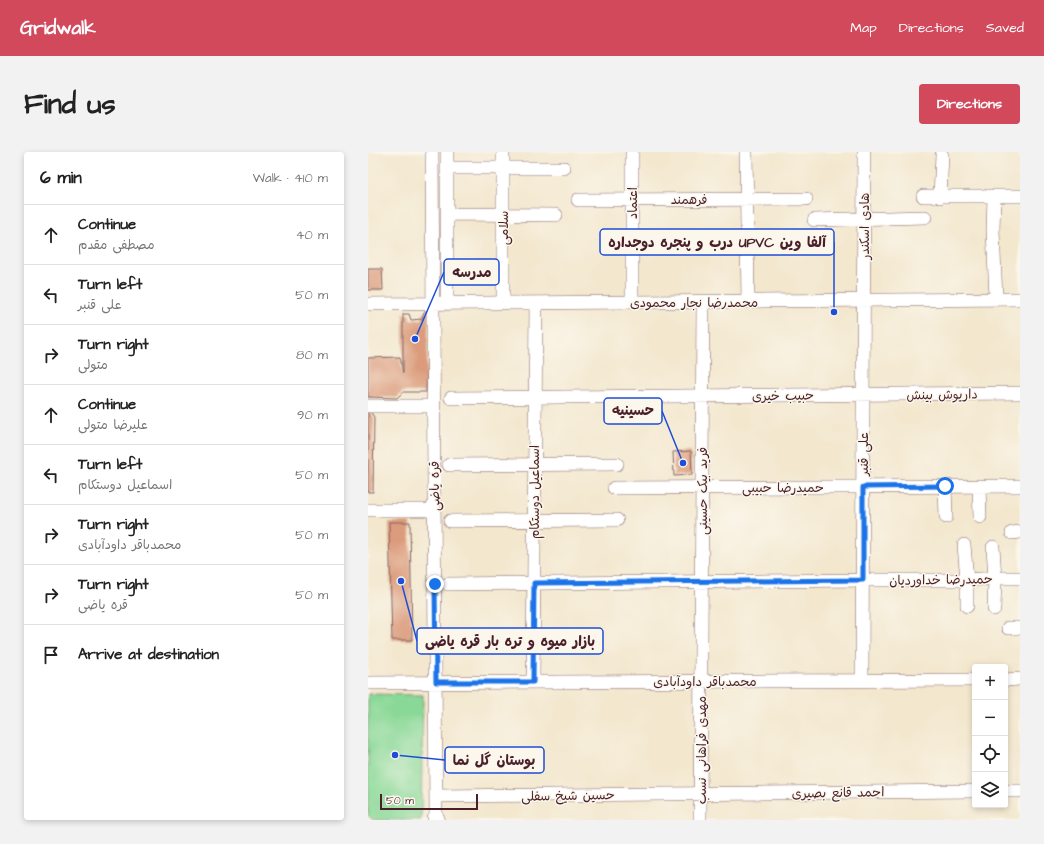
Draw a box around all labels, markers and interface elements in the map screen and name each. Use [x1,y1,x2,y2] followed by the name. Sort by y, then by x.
[20,15,96,42] text: Gridwalk
[850,18,877,38] text: Map
[899,18,964,38] text: Directions
[986,18,1024,38] text: Saved
[919,84,1020,124] button: Directions
[24,85,115,124] text: Find us
[40,166,82,190] text: 6 min
[253,169,328,187] text: Walk · 410 m
[624,187,642,219] street label: اعتماد
[671,191,707,209] street label: فرهمند
[856,193,874,260] street label: هادی اسکندر
[495,211,513,245] street label: سلامی
[78,214,136,235] text: Continue
[40,224,62,246] icon: ahead
[296,226,328,244] text: 40 m
[600,229,834,255] callout: درب و پنجره دوجداره UPVC آلفا وین
[608,233,827,253] text: درب و پنجره دوجداره UPVC آلفا وین
[78,236,155,254] text: مصطفی مقدم
[444,259,499,285] callout: مدرسه
[453,263,491,283] text: مدرسه
[78,274,142,295] text: Turn left
[40,284,62,306] icon: left
[295,286,328,304] text: 50 m
[630,294,758,312] street label: محمدرضا نجار محمودی
[78,296,121,314] text: علی قنبر
[78,334,149,355] text: Turn right
[40,344,62,366] icon: right
[296,346,328,364] text: 80 m
[78,356,108,374] text: متولی
[906,385,978,405] street label: داریوش بینش
[752,386,814,406] street label: حبیب خیری
[78,394,136,415] text: Continue
[604,398,662,424] callout: حسینیه
[612,401,654,421] text: حسینیه
[40,404,62,426] icon: ahead
[297,406,328,424] text: 90 m
[78,416,148,434] text: علیرضا متولی
[855,432,873,477] street label: علی قنبر
[526,445,545,539] street label: اسماعیل دوستکام
[694,447,712,535] street label: فرید بیک حسینی
[78,454,142,475] text: Turn left
[426,461,444,511] street label: قره یاضی
[40,464,62,486] icon: left
[295,466,328,484] text: 50 m
[78,476,172,494] text: اسماعیل دوستکام
[936,477,954,495] route start
[742,479,824,497] street label: حمیدرضا حبیبی
[78,514,149,535] text: Turn right
[40,524,62,546] icon: right
[295,526,328,544] text: 50 m
[78,536,182,554] text: محمدباقر داودآبادی
[889,570,993,590] street label: حمیدرضا خداوردیان
[78,574,149,595] text: Turn right
[426,575,444,593] route end
[40,584,62,606] icon: right
[295,586,328,604] text: 50 m
[78,596,128,614] text: قره یاضی
[417,628,603,654] callout: بازار میوه و تره بار قره یاضی
[425,632,595,652] text: بازار میوه و تره بار قره یاضی
[40,644,62,666] icon: arrive
[78,644,219,665] text: Arrive at destination
[972,664,1008,808] map controls
[972,664,1008,700] button: +
[653,673,757,691] street label: محمدباقر داودآبادی
[693,696,711,804] street label: مهدی فراهانی نسب
[972,700,1008,736] button: −
[972,736,1008,772] button: locate
[445,747,544,773] callout: بوستان گل نما
[453,751,535,771] text: بوستان گل نما
[972,772,1008,808] button: layers
[792,783,884,804] street label: احمد قانع بصیری
[521,786,615,806] street label: حسین شیخ سفلی
[380,792,478,811] scale bar
[386,793,414,808] text: 50 m

